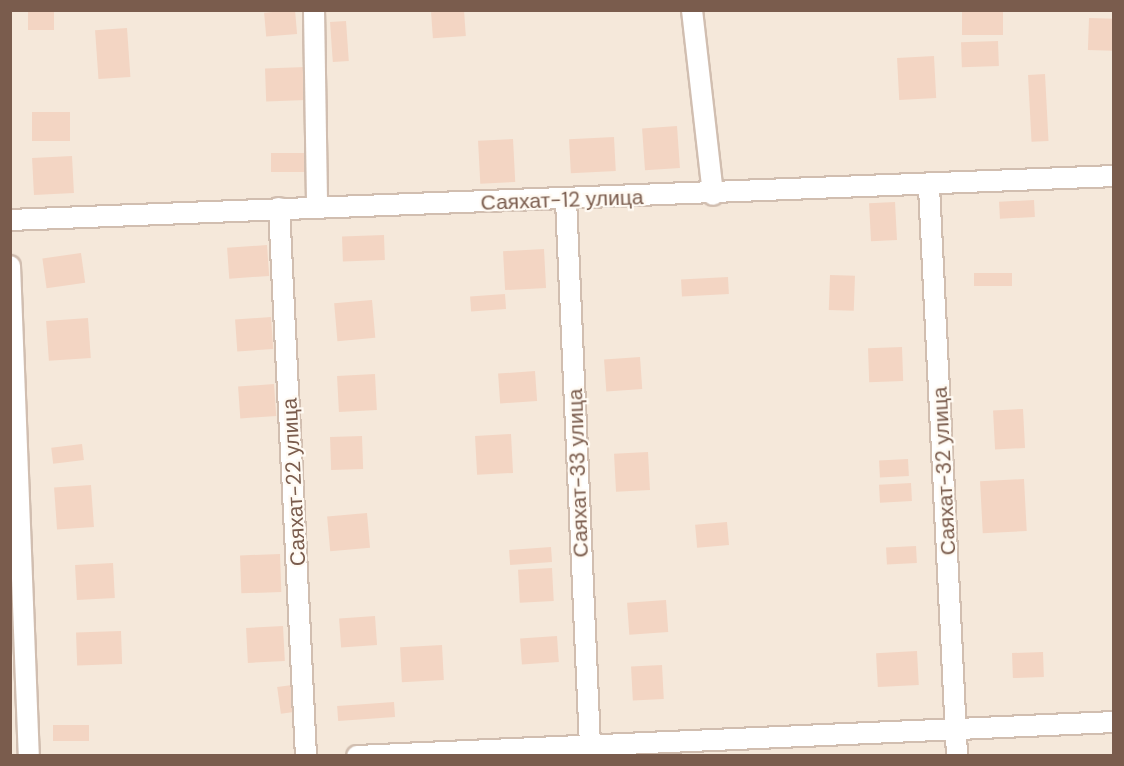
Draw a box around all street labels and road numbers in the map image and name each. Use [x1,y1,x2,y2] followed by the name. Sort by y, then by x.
[480,185,644,215] street label: Саяхат-12 улица
[927,386,961,556] street label: Саяхат-32 улица
[562,388,594,558] street label: Саяхат-33 улица
[277,397,311,567] street label: Саяхат-22 улица

